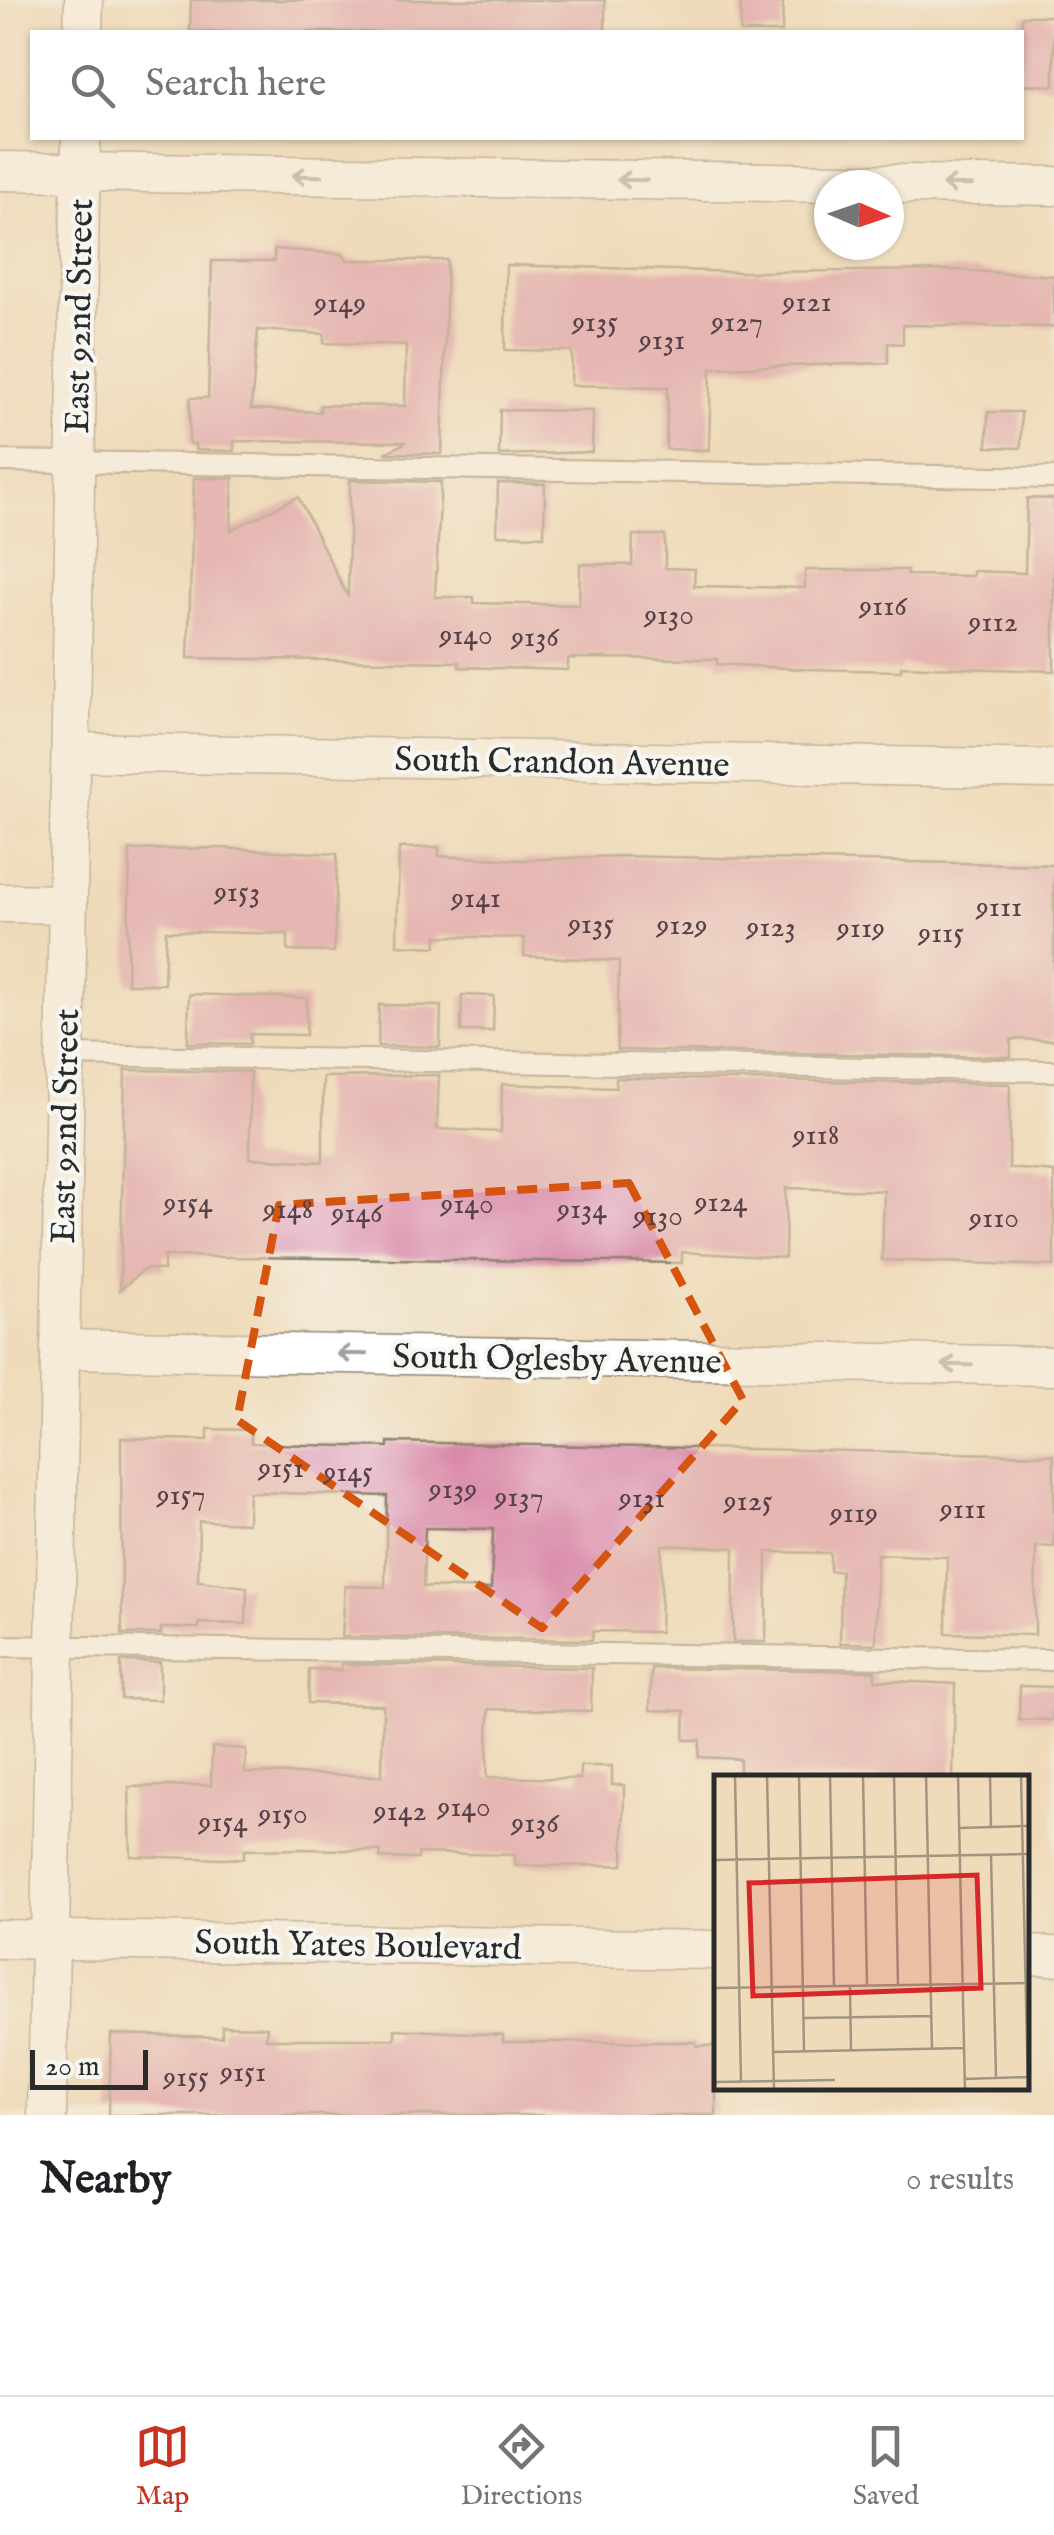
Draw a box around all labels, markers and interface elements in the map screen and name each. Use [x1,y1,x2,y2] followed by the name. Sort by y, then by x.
[30,30,1024,140] search box
[65,58,120,113] icon: search
[145,61,326,109] text: Search here
[291,166,323,185] one-way arrow
[814,170,904,260] north arrow
[616,171,648,190] one-way arrow
[941,176,974,194] one-way arrow
[56,198,105,434] street label: East 92nd Street
[781,284,832,322] house number: 9121
[313,285,366,323] house number: 9149
[571,304,618,342] house number: 9135
[710,304,763,342] house number: 9127
[638,322,685,360] house number: 9131
[858,588,908,626] house number: 9116
[643,597,694,635] house number: 9130
[967,604,1018,642] house number: 9112
[438,617,493,655] house number: 9140
[510,619,560,657] house number: 9136
[394,738,730,789] street label: South Crandon Avenue
[213,874,260,912] house number: 9153
[450,880,501,918] house number: 9141
[975,889,1022,927] house number: 9111
[567,906,614,944] house number: 9135
[655,907,708,945] house number: 9129
[745,909,796,947] house number: 9123
[836,910,885,948] house number: 9119
[917,915,964,953] house number: 9115
[42,1008,91,1244] street label: East 92nd Street
[791,1117,840,1155] house number: 9118
[694,1184,748,1222] house number: 9124
[162,1185,213,1223] house number: 9154
[439,1186,494,1224] house number: 9140
[262,1191,313,1229] house number: 9148
[556,1191,607,1229] house number: 9134
[330,1195,384,1233] house number: 9146
[632,1198,683,1236] house number: 9130
[968,1200,1019,1238] house number: 9110
[392,1335,722,1386] street label: South Oglesby Avenue
[336,1345,368,1364] one-way arrow
[941,1355,973,1374] one-way arrow
[257,1450,304,1488] house number: 9151
[322,1454,373,1492] house number: 9145
[428,1471,477,1509] house number: 9139
[155,1477,206,1515] house number: 9157
[493,1479,544,1517] house number: 9137
[618,1480,665,1518] house number: 9131
[722,1483,773,1521] house number: 9125
[939,1491,986,1529] house number: 9111
[829,1495,878,1533] house number: 9119
[714,1775,1029,2090] inset map
[436,1789,491,1827] house number: 9140
[373,1793,426,1831] house number: 9142
[257,1796,308,1834] house number: 9150
[197,1804,248,1842] house number: 9154
[510,1805,560,1843] house number: 9136
[194,1921,522,1972] street label: South Yates Boulevard
[30,2045,148,2090] scale bar
[45,2050,100,2085] text: 20 m
[219,2054,266,2092] house number: 9151
[162,2059,209,2097] house number: 9155
[40,2154,171,2207] text: Nearby
[906,2160,1014,2201] text: 0 results
[135,2419,190,2514] tab: Map
[460,2419,582,2514] tab: Directions
[853,2419,919,2514] tab: Saved

